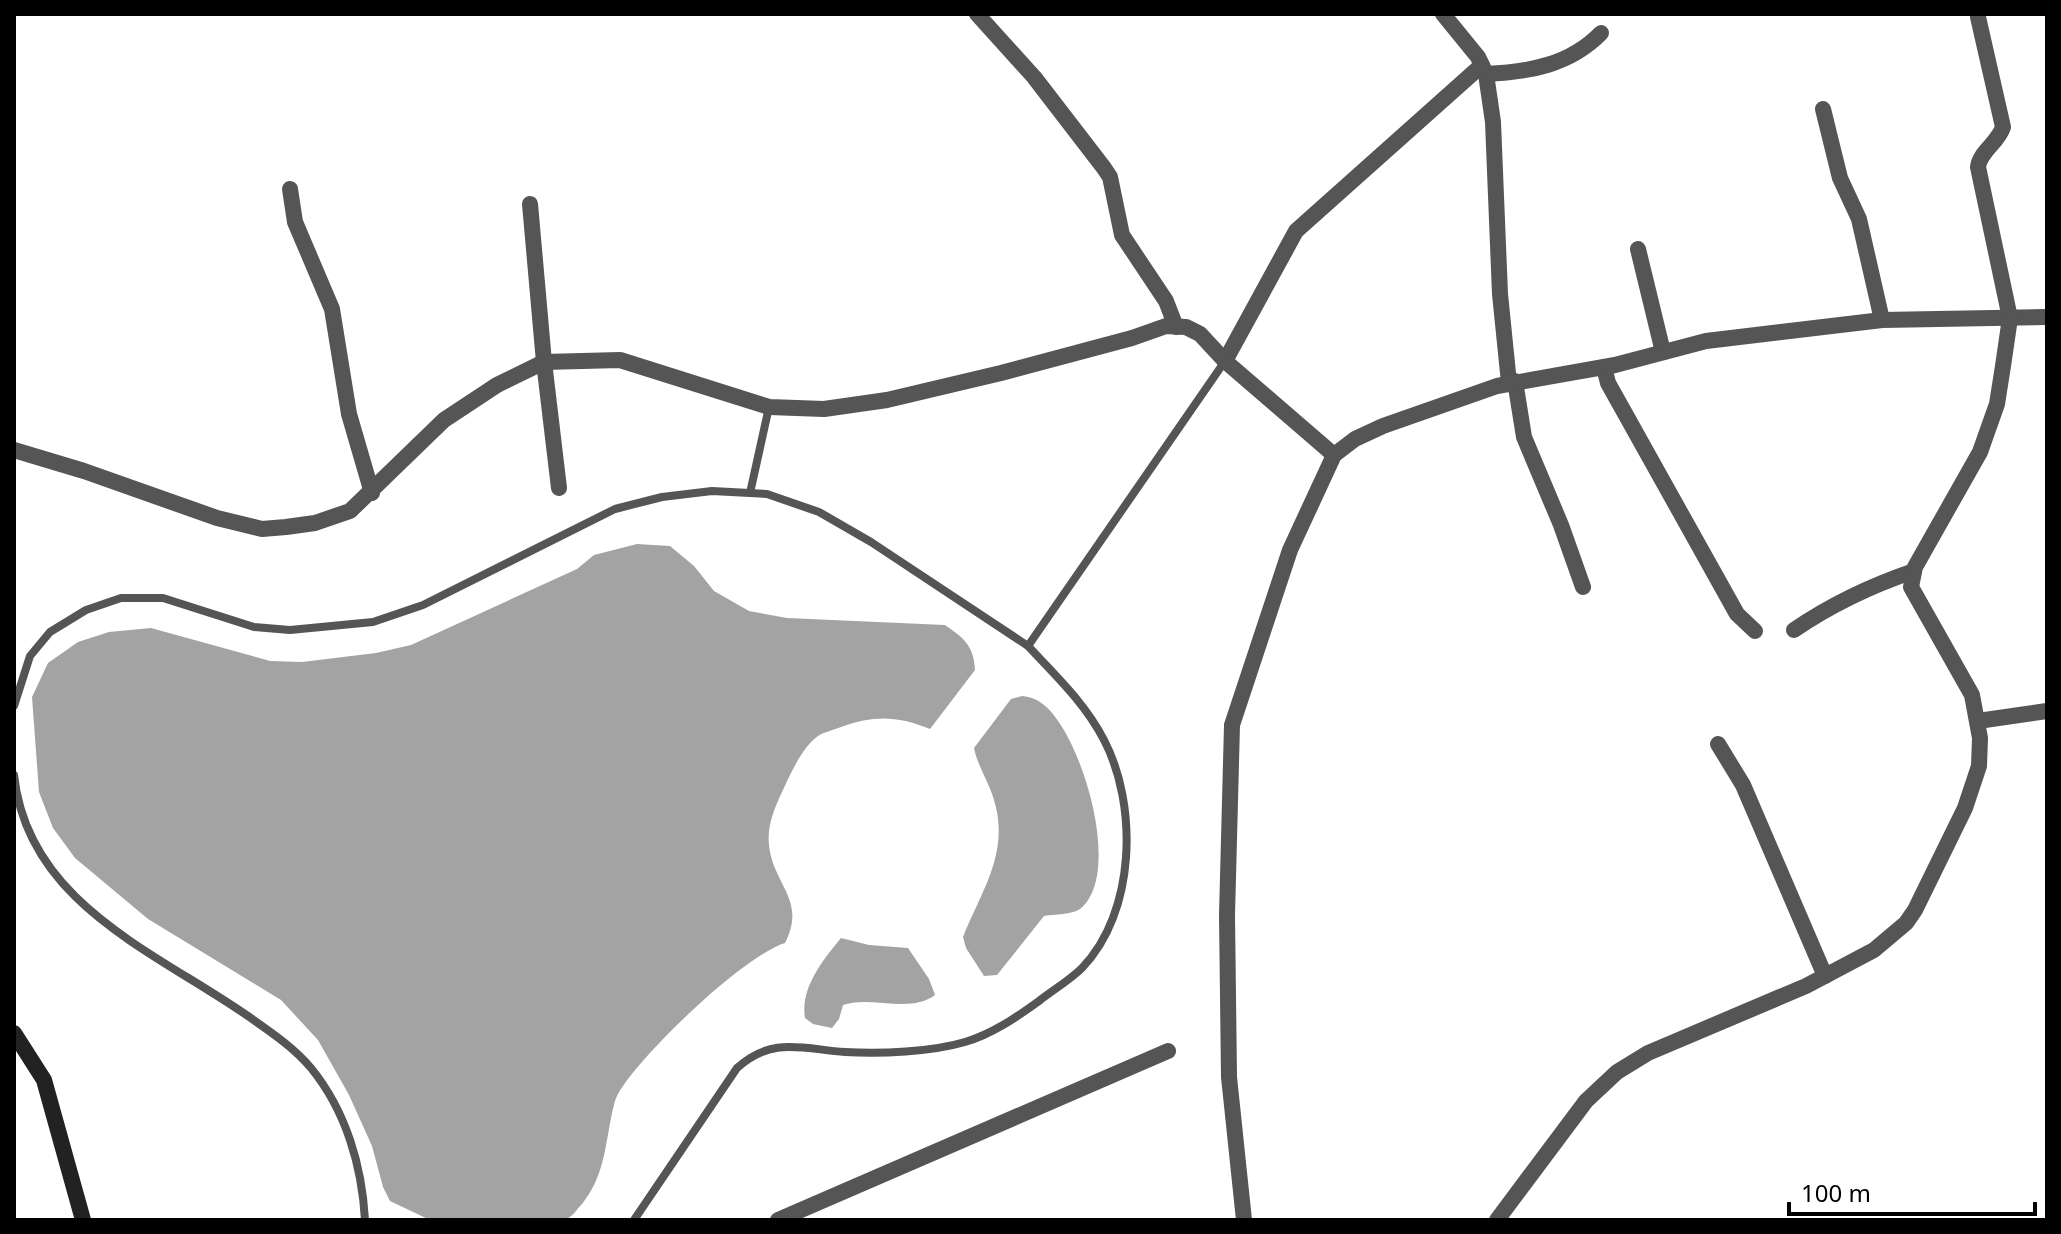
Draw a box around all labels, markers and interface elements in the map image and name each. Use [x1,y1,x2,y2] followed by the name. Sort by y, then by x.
[1789,1166,2035,1216] scale bar
[1801,1176,1871,1209] text: 100 m

